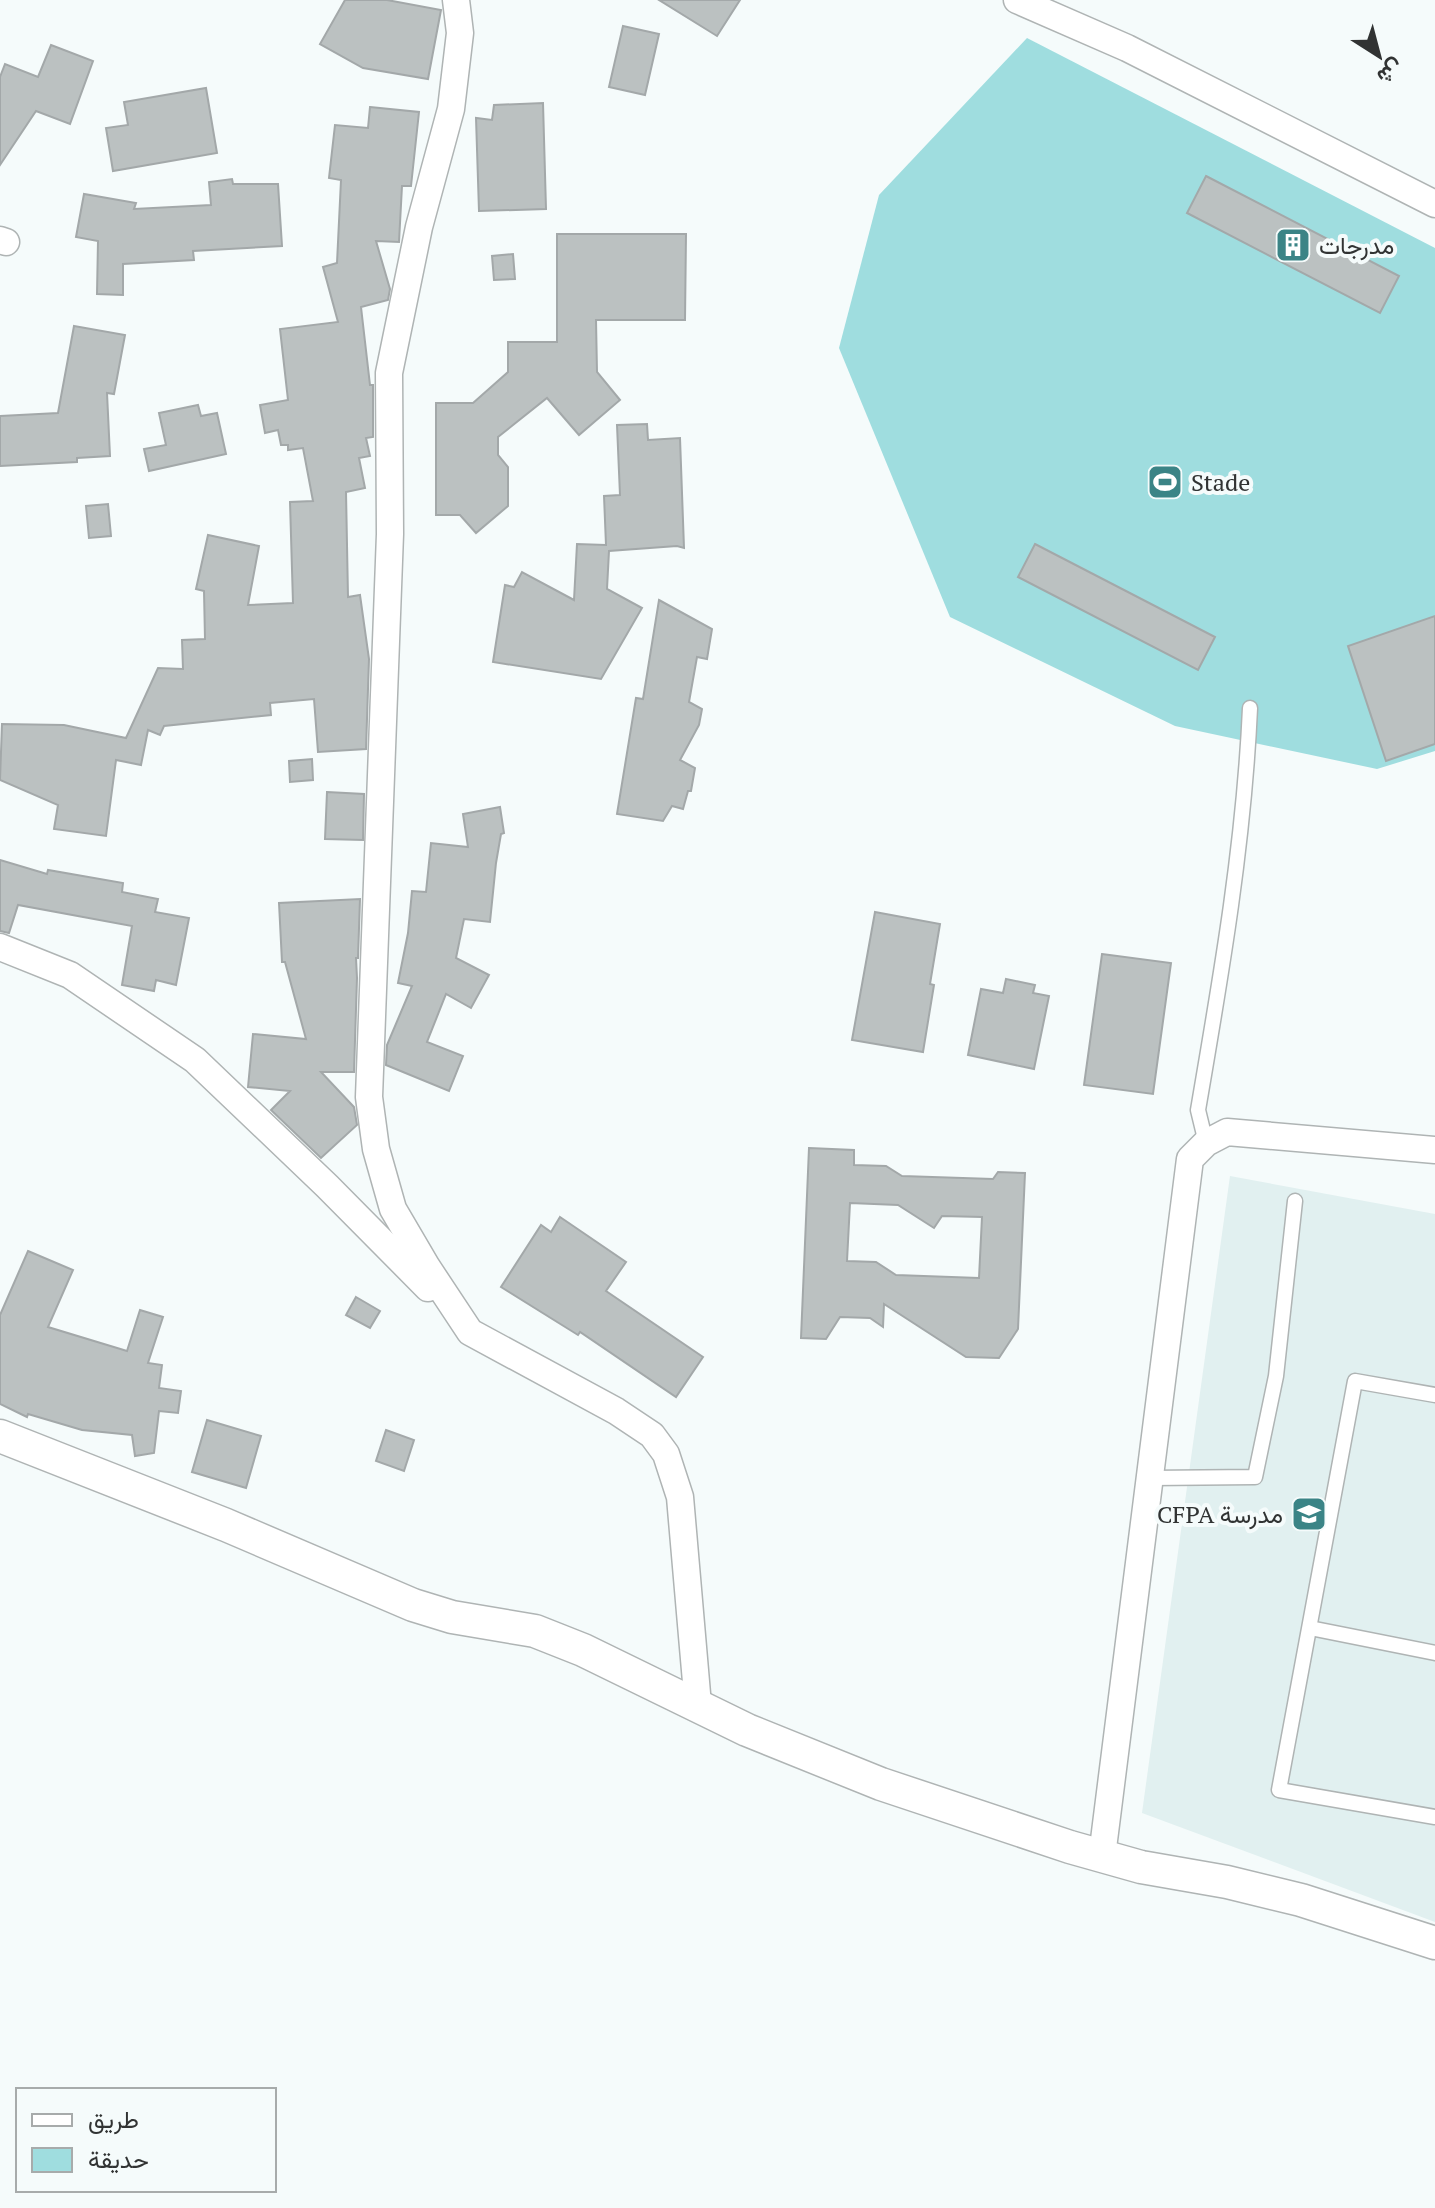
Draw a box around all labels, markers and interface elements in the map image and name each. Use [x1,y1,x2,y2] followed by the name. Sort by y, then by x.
[1339,16,1419,96] north arrow
[1372,53,1410,92] text: ش
[1274,226,1312,264] building icon: مدرجات
[1319,229,1394,261] place label: مدرجات
[1146,463,1184,501] sports icon: Stade
[1191,466,1250,498] place label: Stade
[1290,1495,1328,1533] school or university icon: CFPA مدرسة
[1157,1498,1283,1530] place label: CFPA مدرسة
[16,2088,276,2192] legend
[88,2103,139,2135] text: طريق
[88,2143,149,2175] text: حديقة

